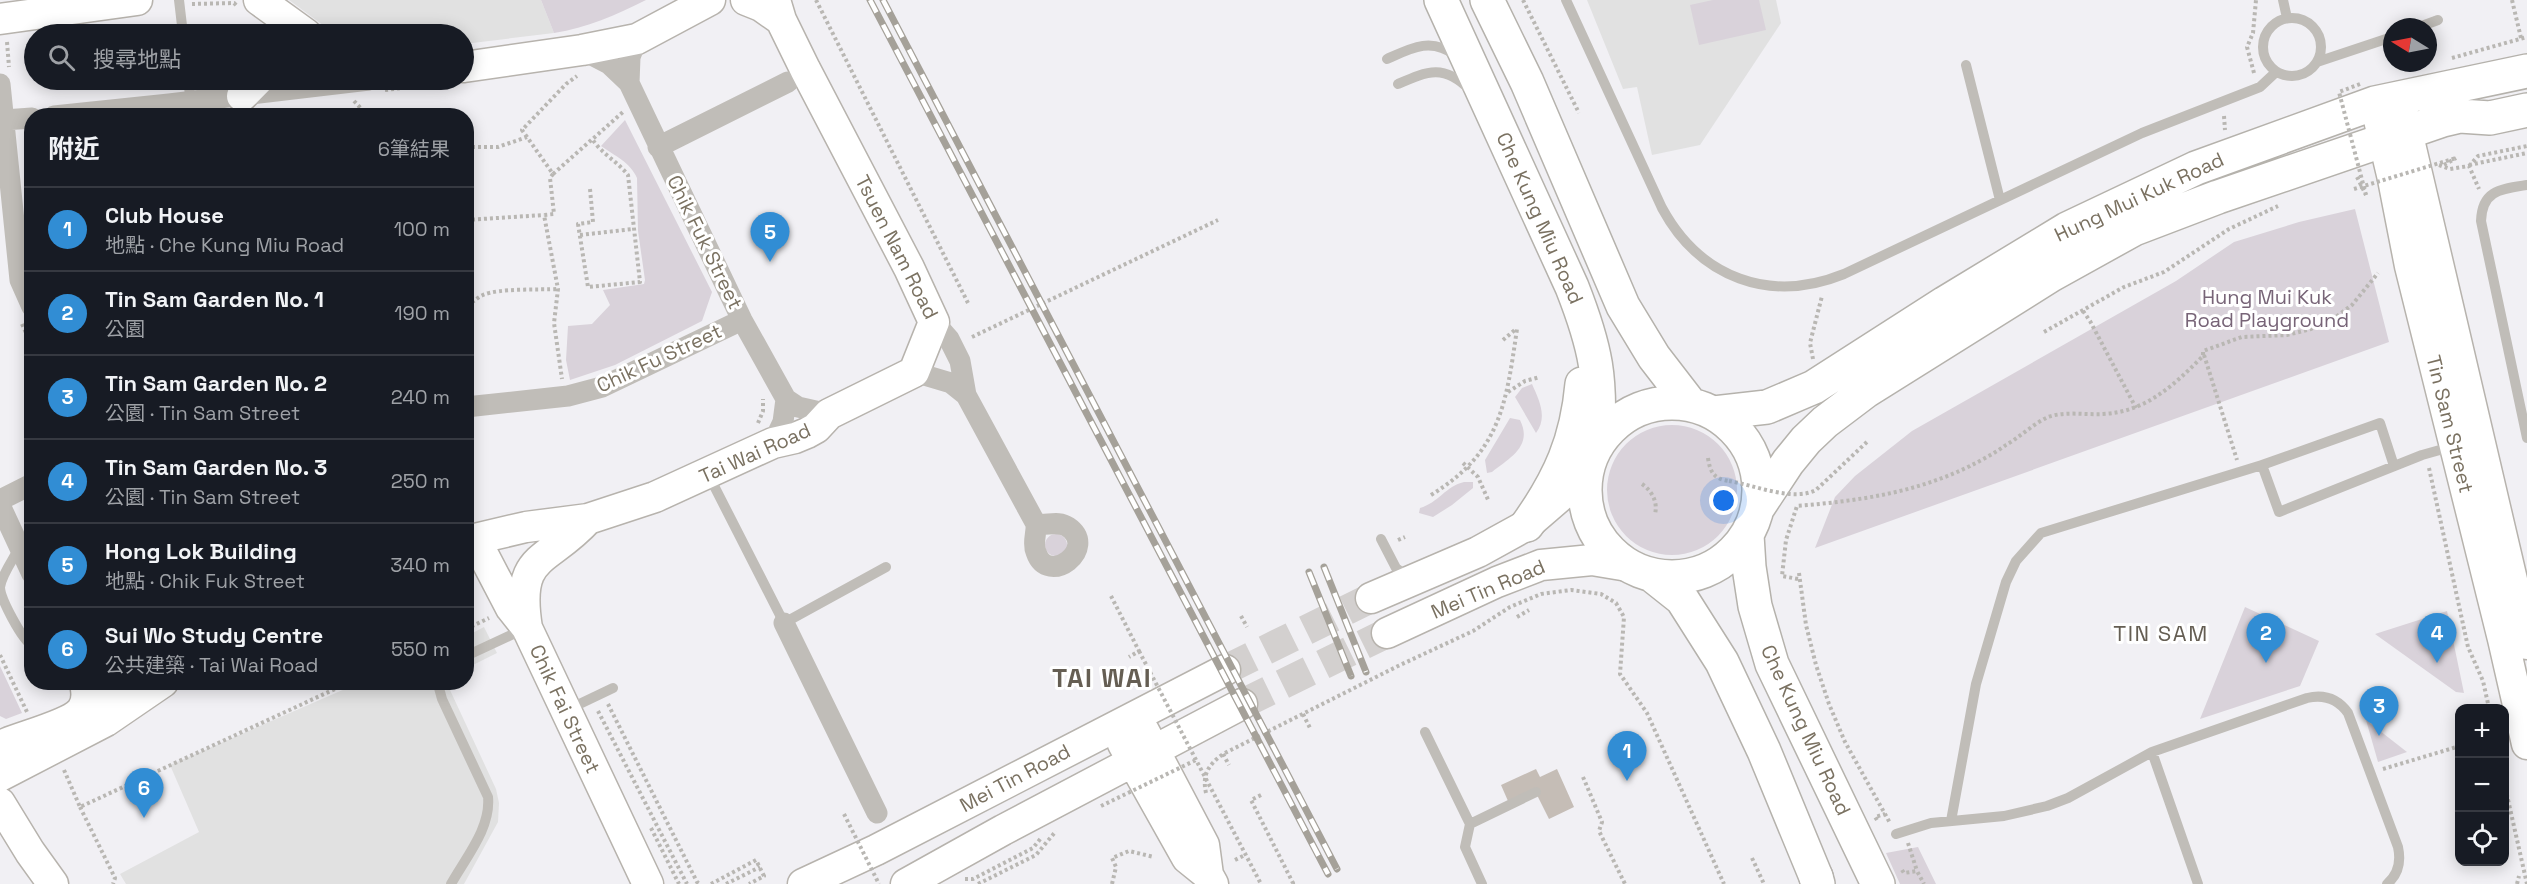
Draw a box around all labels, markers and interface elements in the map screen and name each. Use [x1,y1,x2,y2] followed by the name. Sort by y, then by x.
[2383,18,2437,72] north arrow
[24,24,474,90] search box
[45,41,78,74] icon: search
[93,45,181,73] text: 搜尋地點
[1490,128,1590,308] street label: Che Kung Miu Road
[48,132,100,166] text: 附近
[378,136,450,162] text: 6筆結果
[2050,146,2228,248] street label: Hung Mui Kuk Road
[661,171,749,313] street label: Chik Fuk Street
[849,171,945,323] street label: Tsuen Nam Road
[105,201,224,229] text: Club House
[750,212,790,262] pin: 5
[63,216,72,242] text: 1
[394,216,450,242] text: 100 m
[105,232,344,258] text: 地點 · Che Kung Miu Road
[2185,284,2349,333] park label: Hung Mui Kuk Road Playground
[105,285,324,313] text: Tin Sam Garden No. 1
[62,300,73,326] text: 2
[394,300,450,326] text: 190 m
[105,316,145,342] text: 公園
[592,318,726,398] street label: Chik Fu Street
[2420,352,2480,496] street label: Tin Sam Street
[105,369,327,397] text: Tin Sam Garden No. 2
[61,384,74,410] text: 3
[391,384,450,410] text: 240 m
[105,400,300,426] text: 公園 · Tin Sam Street
[695,417,815,489] street label: Tai Wai Road
[105,453,328,481] text: Tin Sam Garden No. 3
[61,468,74,494] text: 4
[391,468,450,494] text: 250 m
[105,484,300,510] text: 公園 · Tin Sam Street
[1709,486,1738,515] your location
[105,537,297,565] text: Hong Lok Building
[62,552,74,578] text: 5
[390,552,450,578] text: 340 m
[1427,553,1549,625] street label: Mei Tin Road
[105,568,305,594] text: 地點 · Chik Fuk Street
[2246,614,2286,663] pin: 2
[2418,614,2456,663] pin: 4
[2113,619,2209,647] district label: TIN SAM
[105,621,323,649] text: Sui Wo Study Centre
[61,636,74,662] text: 6
[391,636,450,662] text: 550 m
[524,640,606,778] street label: Chik Fai Street
[1755,641,1857,819] street label: Che Kung Miu Road
[105,652,318,678] text: 公共建築 · Tai Wai Road
[1052,661,1152,695] district label: TAI WAI
[2360,686,2398,736] pin: 3
[2455,704,2509,866] map controls
[2455,704,2509,758] button: +
[1608,732,1646,781] pin: 1
[955,738,1075,818] street label: Mei Tin Road
[2455,758,2509,812] button: −
[124,768,164,818] pin: 6
[2455,812,2509,866] button: locate

